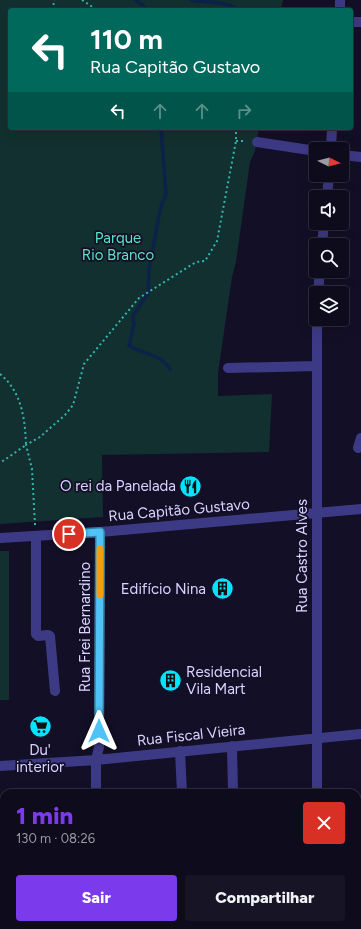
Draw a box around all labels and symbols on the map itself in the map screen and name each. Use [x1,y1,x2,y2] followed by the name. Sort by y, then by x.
[309,142,349,182] north arrow
[82,229,154,264] park label: Parque Rio Branco
[178,473,204,499] restaurant icon: O rei da Panelada
[60,477,176,495] place label: O rei da Panelada
[108,495,251,525] street label: Rua Capitão Gustavo
[293,499,311,613] street label: Rua Castro Alves
[52,517,86,551] pin
[76,562,94,692] street label: Rua Frei Bernardino
[209,576,235,602] building icon: Edifício Nina
[121,580,206,598] place label: Edifício Nina
[186,663,262,698] place label: Residencial Vila Mart
[158,668,184,694] building icon: Residencial Vila Mart
[78,710,120,752] position arrow
[27,714,53,740] supermarket icon: Du' interior
[136,720,246,750] street label: Rua Fiscal Vieira
[16,741,64,776] place label: Du' interior

